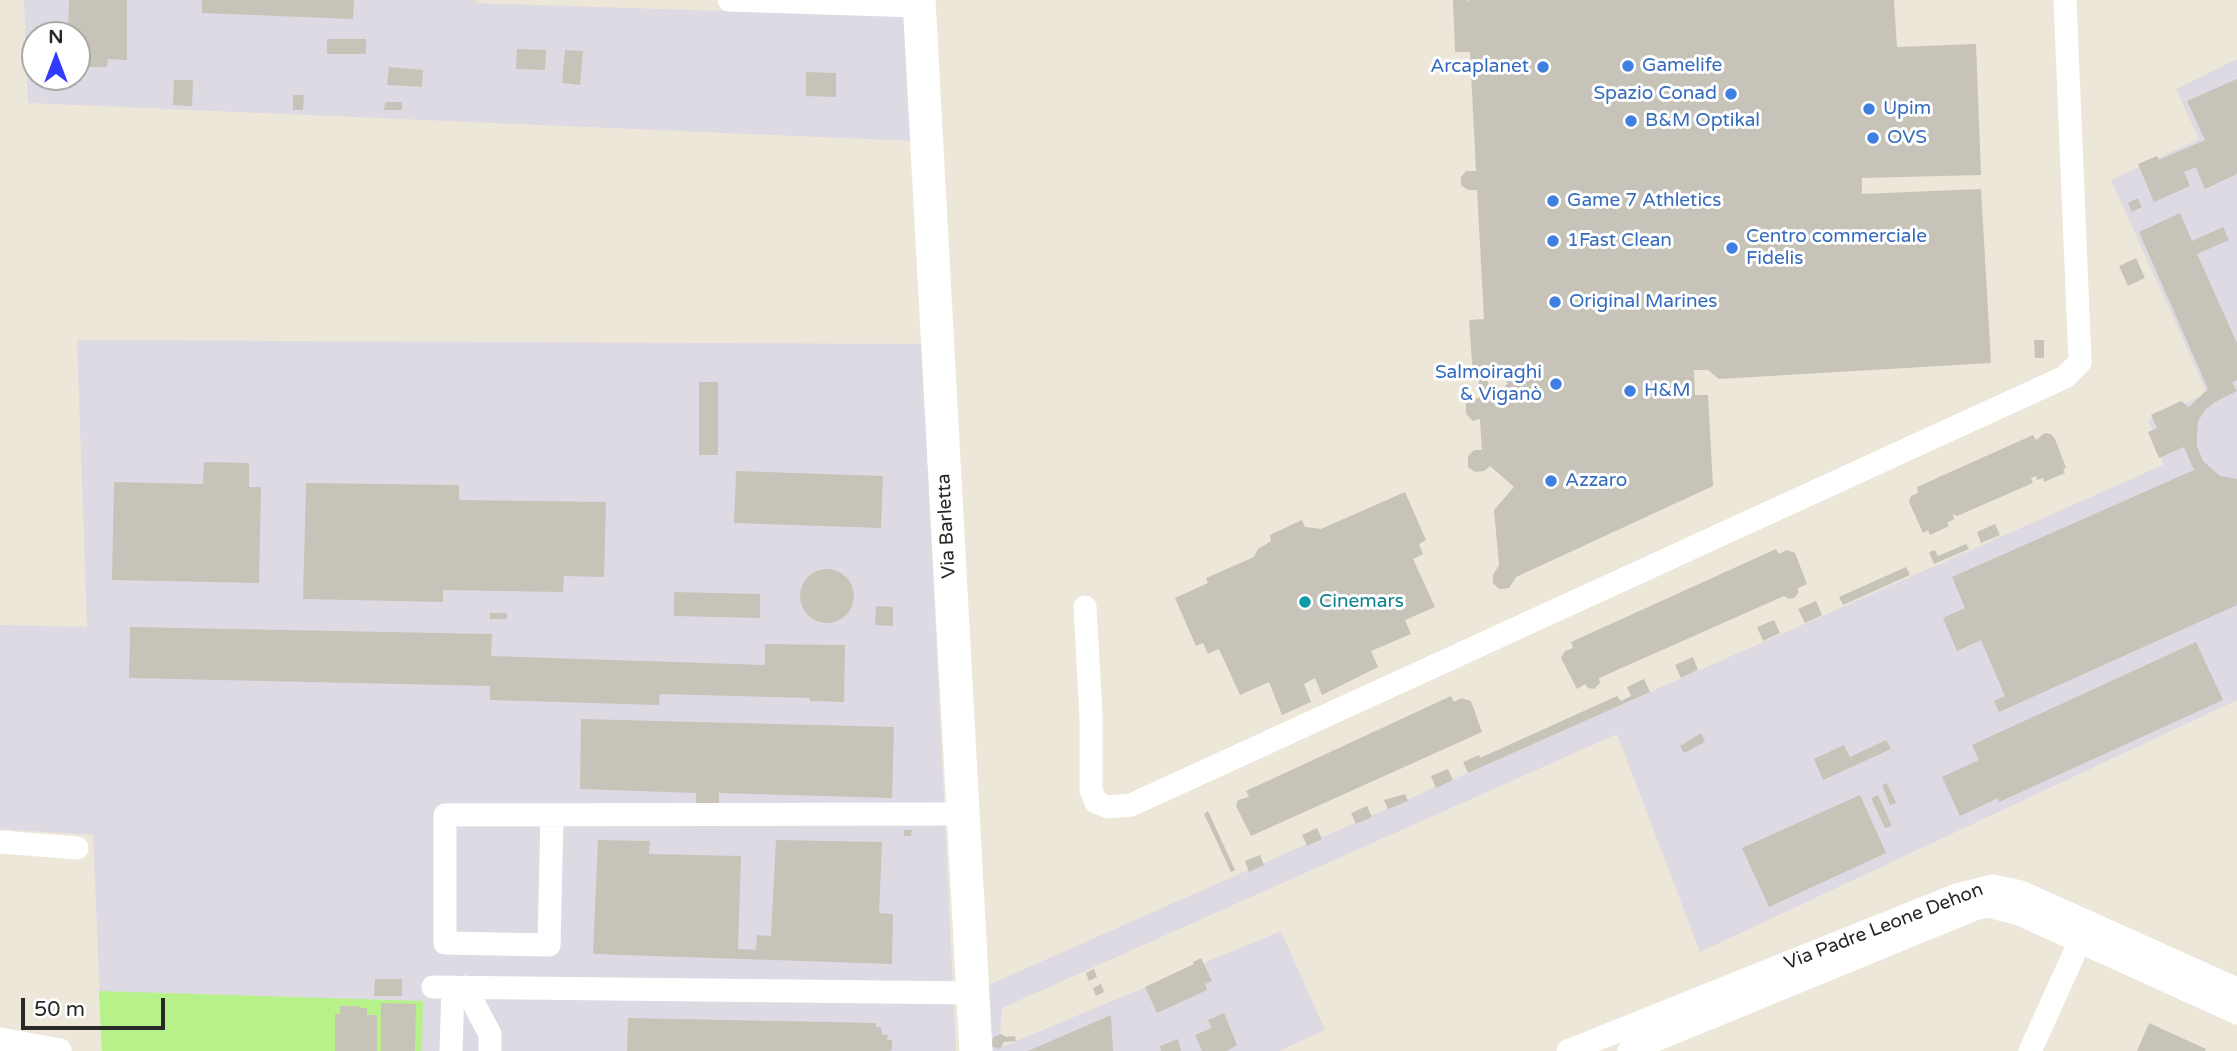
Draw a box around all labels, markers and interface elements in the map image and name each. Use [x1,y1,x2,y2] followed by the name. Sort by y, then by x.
[21,21,91,91] north arrow
[48,26,64,48] text: N
[1642,55,1722,77] place label: Gamelife
[1430,56,1529,78] place label: Arcaplanet
[1620,58,1636,74] marker: Gamelife
[1535,59,1551,75] marker: Arcaplanet
[1593,83,1717,105] place label: Spazio Conad
[1723,86,1739,102] marker: Spazio Conad
[1883,98,1931,120] place label: Upim
[1861,101,1877,117] marker: Upim
[1645,110,1760,132] place label: B&M Optikal
[1623,113,1639,129] marker: B&M Optikal
[1887,127,1927,149] place label: OVS
[1865,130,1881,146] marker: OVS
[1567,190,1721,212] place label: Game 7 Athletics
[1545,193,1561,209] marker: Game 7 Athletics
[1746,226,1927,270] place label: Centro commerciale Fidelis
[1567,230,1672,252] place label: 1Fast Clean
[1545,233,1561,249] marker: 1Fast Clean
[1724,240,1740,256] marker: Centro commerciale Fidelis
[1569,291,1717,313] place label: Original Marines
[1547,294,1563,310] marker: Original Marines
[1435,362,1542,406] place label: Salmoiraghi & Viganò
[1548,376,1564,392] marker: Salmoiraghi & Viganò
[1644,380,1691,402] place label: H&M
[1622,383,1638,399] marker: H&M
[1565,470,1627,492] place label: Azzaro
[933,473,961,579] street label: Via Barletta
[1543,473,1559,489] marker: Azzaro
[1319,591,1404,613] place label: Cinemars
[1297,594,1313,610] marker: Cinemars
[1781,879,1987,975] street label: Via Padre Leone Dehon
[24,984,168,1028] scale bar
[34,997,85,1022] text: 50 m

